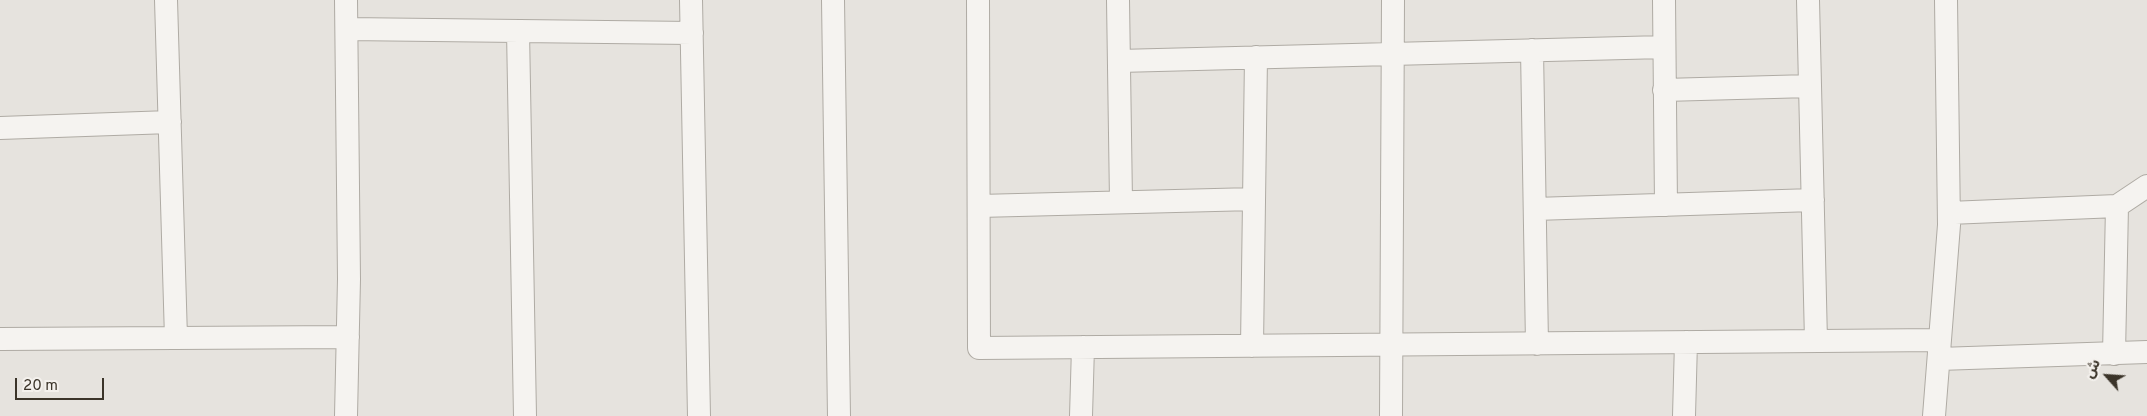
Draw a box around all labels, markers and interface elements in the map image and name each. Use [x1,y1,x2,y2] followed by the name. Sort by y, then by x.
[2082,351,2132,401] north arrow
[2081,357,2105,382] text: ش
[18,368,106,400] scale bar
[23,377,58,396] text: 20 m

